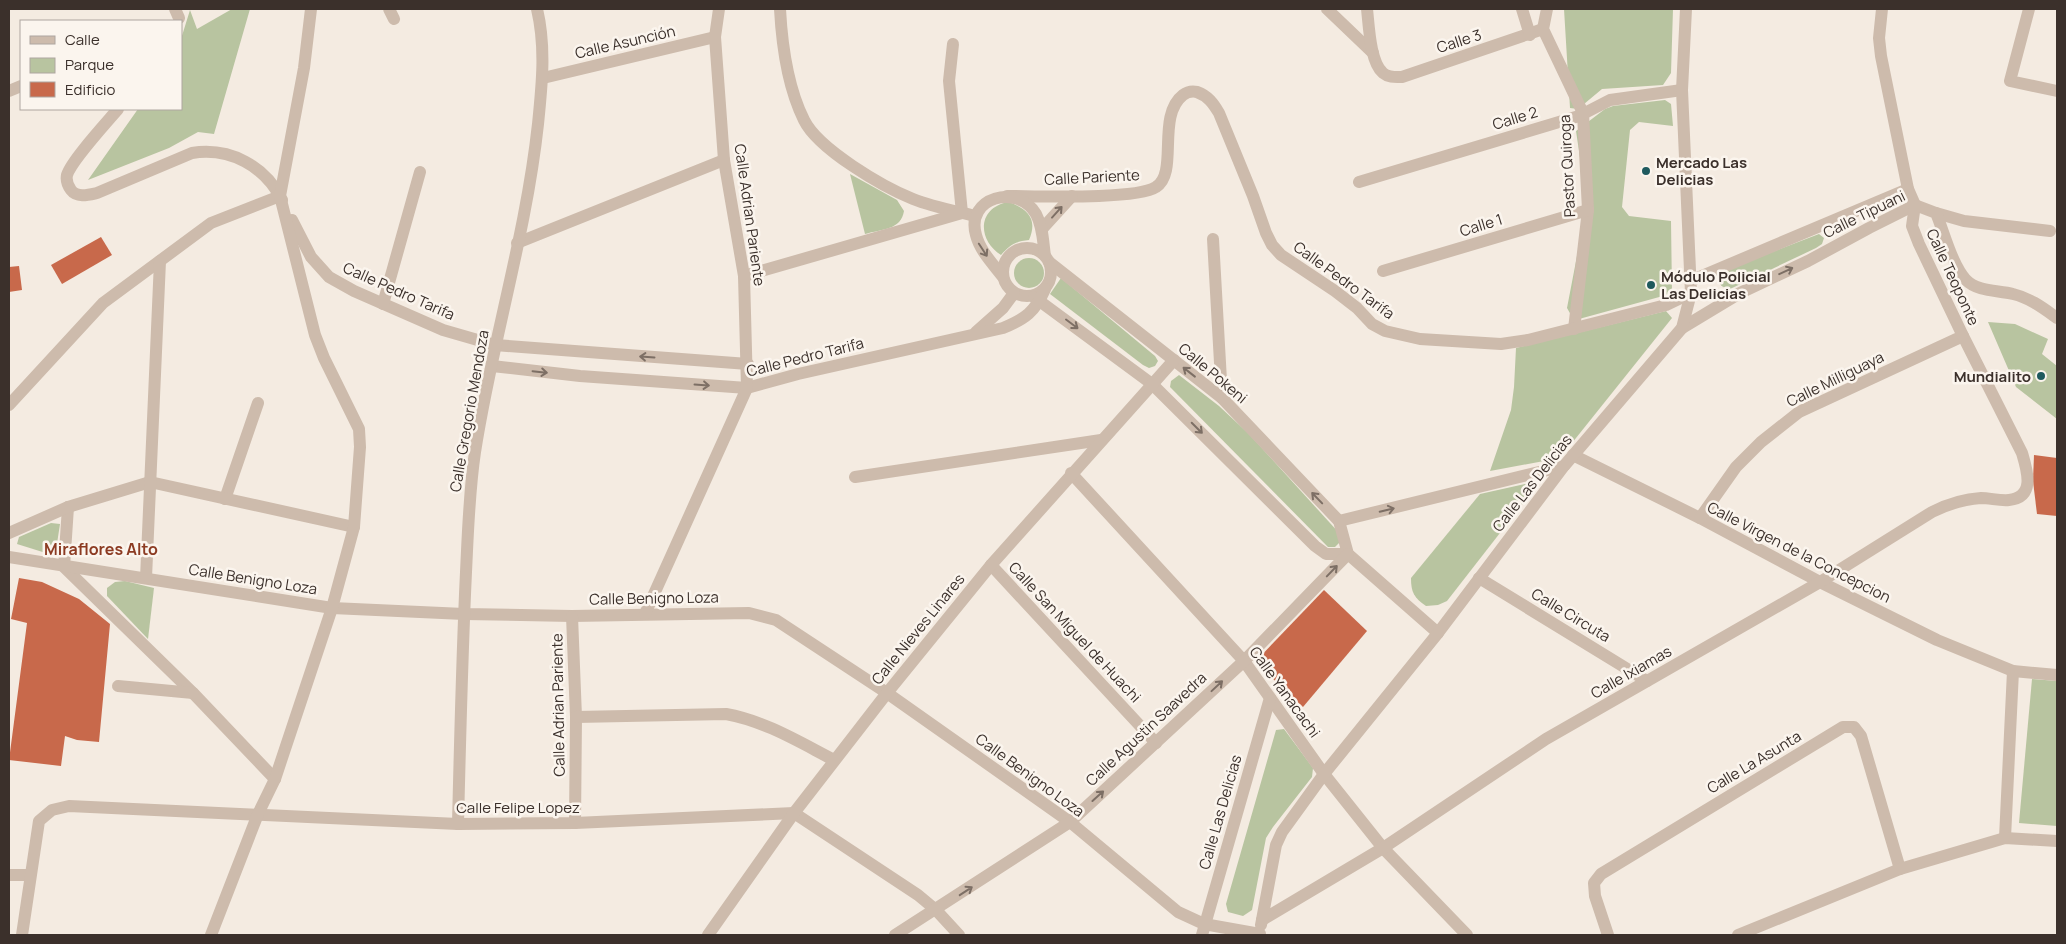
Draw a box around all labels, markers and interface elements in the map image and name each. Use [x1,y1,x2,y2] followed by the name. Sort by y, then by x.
[20,20,182,110] legend
[573,20,677,64] street label: Calle Asunción
[1434,24,1484,58] street label: Calle 3
[65,29,100,50] text: Calle
[65,54,114,75] text: Parque
[65,79,116,100] text: Edificio
[1490,101,1540,135] street label: Calle 2
[1554,114,1580,218] street label: Pastor Quiroga
[730,143,770,288] street label: Calle Adrian Pariente
[1656,152,1747,190] place label: Mercado Las Delicias
[1044,164,1141,190] street label: Calle Pariente
[1640,165,1652,177] marker: Mercado Las Delicias
[1819,185,1909,243] street label: Calle Tipuani
[1051,206,1063,219] one-way arrow
[1457,209,1505,241] street label: Calle 1
[1921,225,1985,329] street label: Calle Teoponte
[1289,236,1399,324] street label: Calle Pedro Tarifa
[978,243,989,257] one-way arrow
[340,257,458,325] street label: Calle Pedro Tarifa
[1661,266,1771,304] place label: Módulo Policial Las Delicias
[1778,266,1793,276] one-way arrow
[1645,279,1657,291] marker: Módulo Policial Las Delicias
[1065,319,1079,329] one-way arrow
[444,328,494,494] street label: Calle Gregorio Mendoza
[744,332,866,382] street label: Calle Pedro Tarifa
[1174,338,1252,408] street label: Calle Pokeni
[1783,346,1887,412] street label: Calle Milliguaya
[639,352,655,361] one-way arrow
[1182,366,1195,377] one-way arrow
[1954,366,2031,387] place label: Mundialito
[532,367,548,377] one-way arrow
[2035,370,2047,382] marker: Mundialito
[694,380,710,390] one-way arrow
[1191,422,1203,434] one-way arrow
[1487,430,1577,536] street label: Calle Las Delicias
[1311,491,1323,504] one-way arrow
[1704,496,1894,608] street label: Calle Virgen de la Concepcion
[1378,505,1394,514] one-way arrow
[44,538,158,560] district label: Miraflores Alto
[1004,557,1146,707] street label: Calle San Miguel de Huachi
[187,558,319,600] street label: Calle Benigno Loza
[1326,565,1338,577] one-way arrow
[867,569,969,689] street label: Calle Nieves Linares
[1527,583,1615,647] street label: Calle Circuta
[589,586,719,610] street label: Calle Benigno Loza
[546,633,570,777] street label: Calle Adrian Pariente
[1587,640,1675,704] street label: Calle Ixiamas
[1245,642,1325,742] street label: Calle Yanacachi
[1081,667,1211,791] street label: Calle Agustin Saavedra
[1211,680,1223,692] one-way arrow
[1703,726,1805,798] street label: Calle La Asunta
[971,728,1089,822] street label: Calle Benigno Loza
[1194,752,1246,872] street label: Calle Las Delicias
[1091,791,1104,802] one-way arrow
[456,797,580,818] street label: Calle Felipe Lopez
[959,885,973,896] one-way arrow

